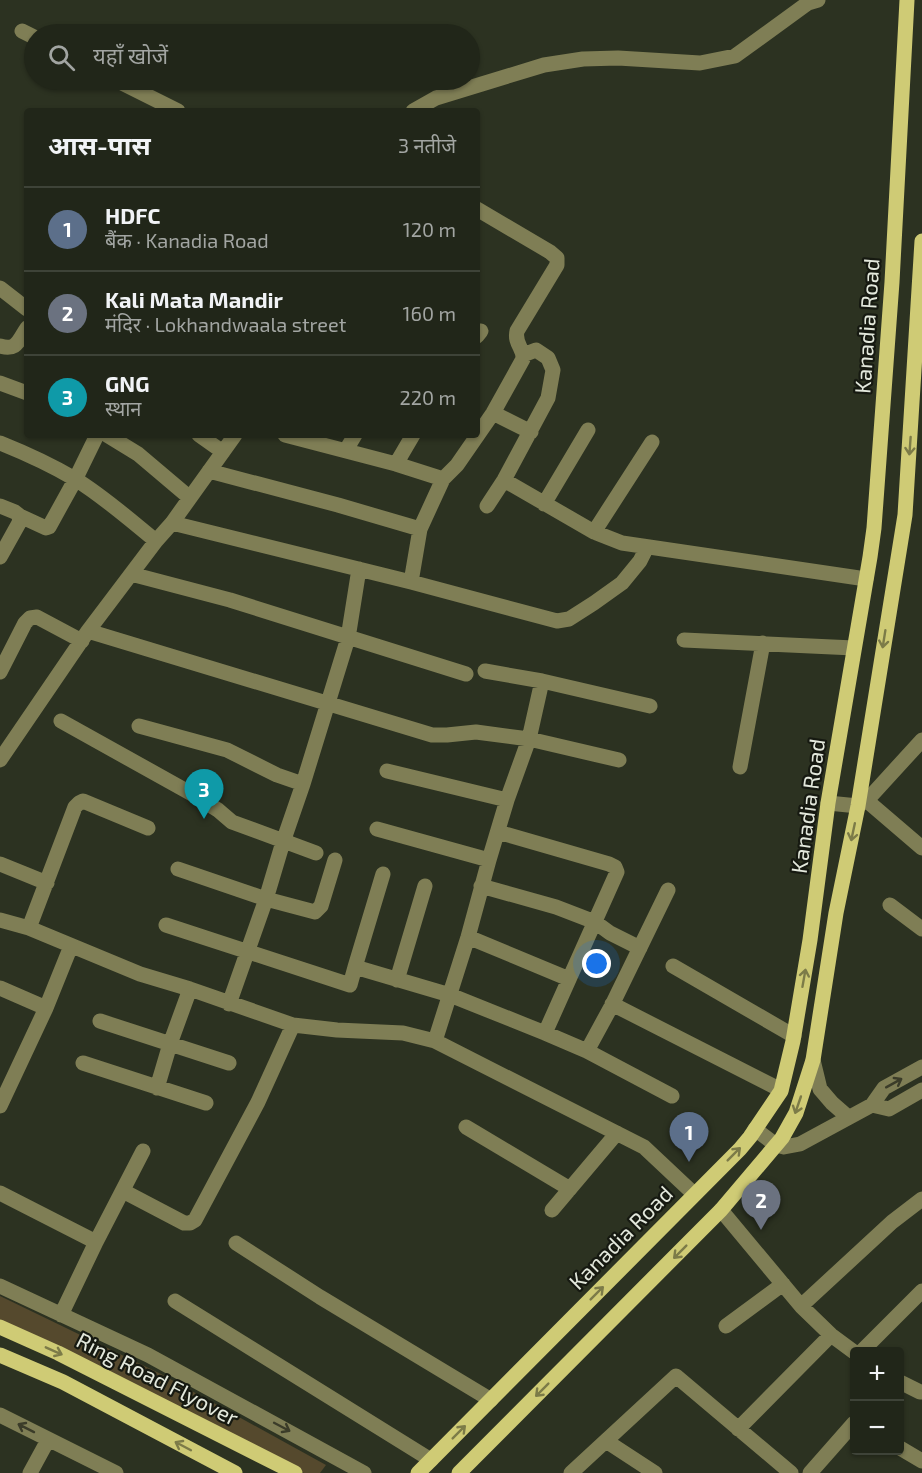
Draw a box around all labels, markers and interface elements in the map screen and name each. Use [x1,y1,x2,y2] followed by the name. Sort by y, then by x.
[24,24,480,90] search box
[45,41,78,74] icon: search
[93,42,168,68] text: यहाँ खोजें
[48,129,151,160] text: आस-पास
[398,133,456,157] text: 3 नतीजे
[105,202,160,228] text: HDFC
[63,217,72,241] text: 1
[403,217,456,241] text: 120 m
[105,228,269,252] text: बैंक · Kanadia Road
[848,257,884,395] street label: Kanadia Road
[105,286,283,312] text: Kali Mata Mandir
[62,301,73,325] text: 2
[403,301,456,325] text: 160 m
[105,312,346,336] text: मंदिर · Lokhandwaala street
[105,370,149,396] text: GNG
[62,385,73,409] text: 3
[399,385,456,409] text: 220 m
[105,396,141,420] text: स्थान
[904,436,915,456] one-way arrow
[879,629,890,649] one-way arrow
[785,737,829,875] street label: Kanadia Road
[184,770,224,819] pin: 3
[847,822,858,841] one-way arrow
[582,949,611,978] your location
[799,968,810,988] one-way arrow
[885,1077,902,1089] one-way arrow
[792,1095,803,1114] one-way arrow
[670,1112,708,1162] pin: 1
[726,1147,741,1162] one-way arrow
[563,1180,677,1294] street label: Kanadia Road
[742,1180,780,1230] pin: 2
[672,1244,687,1259] one-way arrow
[589,1285,604,1300] one-way arrow
[73,1326,244,1430] street label: Ring Road Flyover
[44,1346,62,1357] one-way arrow
[850,1347,904,1455] map controls
[850,1347,904,1401] button: +
[535,1382,550,1397] one-way arrow
[850,1401,904,1455] button: −
[17,1422,35,1433] one-way arrow
[272,1422,290,1433] one-way arrow
[452,1424,467,1439] one-way arrow
[175,1440,192,1452] one-way arrow

